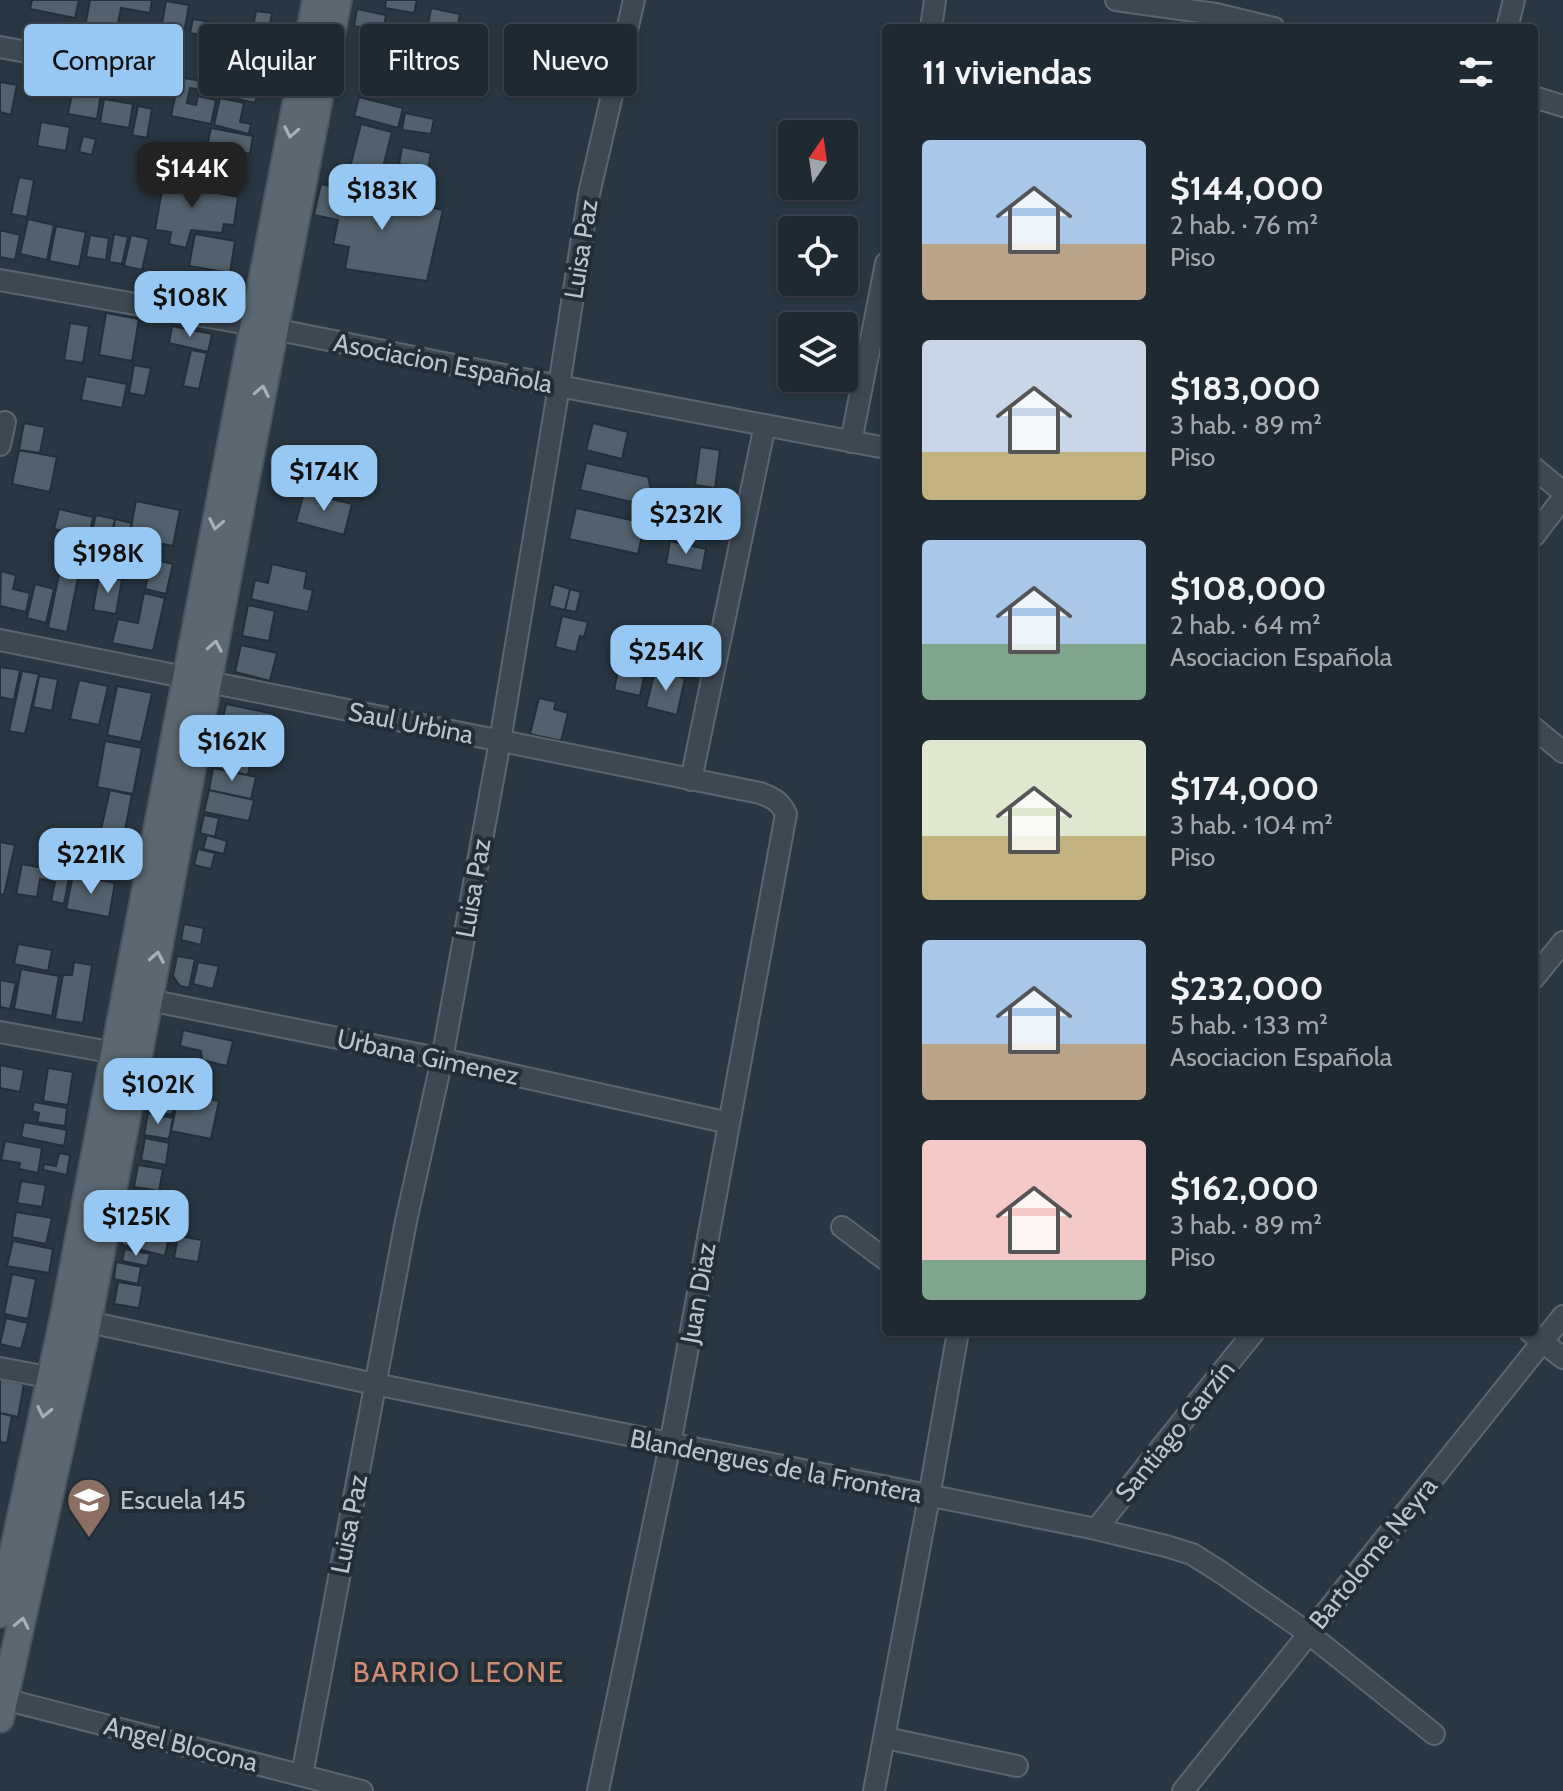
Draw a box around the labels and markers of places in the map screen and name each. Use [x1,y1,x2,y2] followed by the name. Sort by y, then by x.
[136,142,248,210] pin: $144K
[326,164,438,232] pin: $183K
[134,271,246,339] pin: $108K
[268,445,380,513] pin: $174K
[630,488,742,556] pin: $232K
[52,527,164,595] pin: $198K
[610,625,722,693] pin: $254K
[176,715,288,783] pin: $162K
[35,828,147,896] pin: $221K
[102,1058,214,1126] pin: $102K
[80,1190,192,1258] pin: $125K
[65,1476,113,1539] school or university icon: Escuela 145
[120,1484,246,1516] place label: Escuela 145

